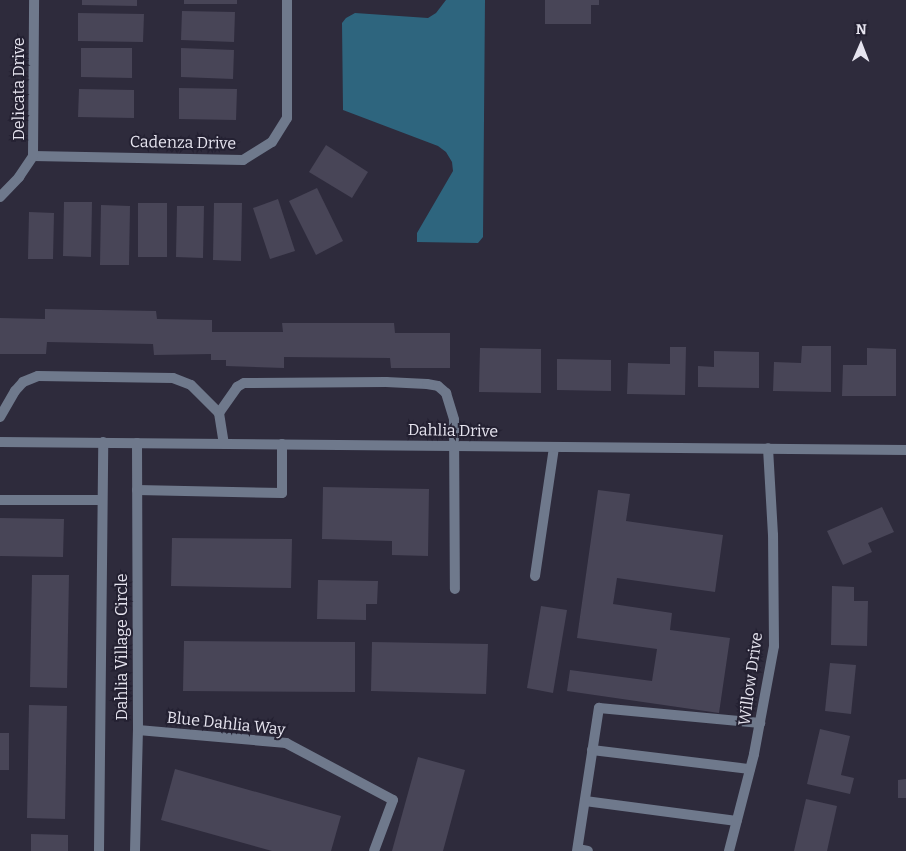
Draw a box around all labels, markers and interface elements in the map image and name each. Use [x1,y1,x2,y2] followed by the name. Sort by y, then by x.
[836,20,886,70] north arrow
[856,21,867,38] text: N
[9,37,29,141] street label: Delicata Drive
[130,132,236,154] street label: Cadenza Drive
[408,421,498,441] street label: Dahlia Drive
[112,573,132,721] street label: Dahlia Village Circle
[735,631,767,727] street label: Willow Drive
[166,708,286,740] street label: Blue Dahlia Way

